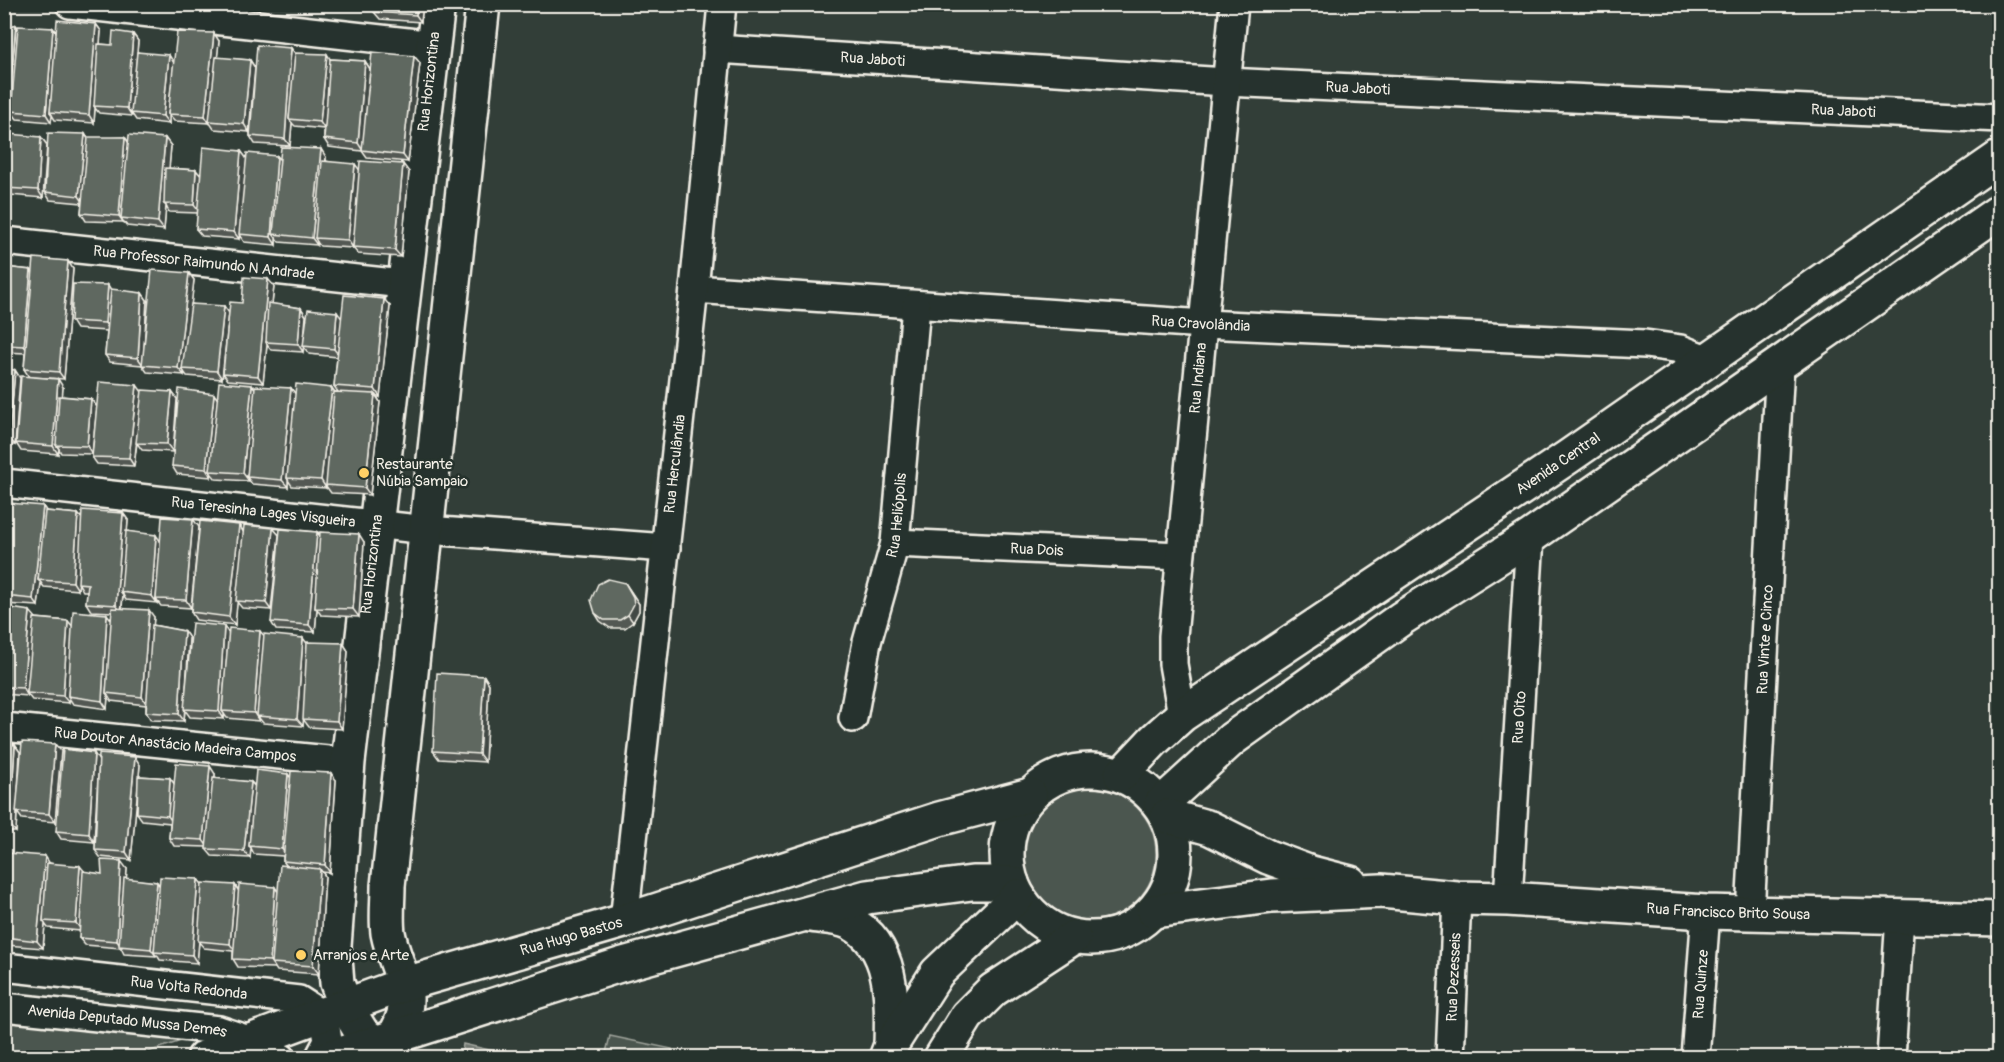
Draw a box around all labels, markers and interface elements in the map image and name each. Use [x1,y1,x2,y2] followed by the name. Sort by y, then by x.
[413,31,444,132] street label: Rua Horizontina
[840,48,906,71] street label: Rua Jaboti
[1325,77,1391,99] street label: Rua Jaboti
[1810,100,1876,122] street label: Rua Jaboti
[92,241,316,284] street label: Rua Professor Raimundo N Andrade
[1151,311,1251,336] street label: Rua Cravolândia
[1185,342,1211,414] street label: Rua Indiana
[660,413,690,514] street label: Rua Herculândia
[1512,428,1604,499] street label: Avenida Central
[376,455,468,491] place label: Restaurante Núbia Sampaio
[357,466,371,480] marker: Restaurante Núbia Sampaio
[882,472,911,560] street label: Rua Heliópolis
[170,492,356,531] street label: Rua Teresinha Lages Visgueira
[356,513,387,615] street label: Rua Horizontina
[1010,539,1064,560] street label: Rua Dois
[1752,584,1777,695] street label: Rua Vinte e Cinco
[1508,690,1530,744] street label: Rua Oito
[53,723,297,766] street label: Rua Doutor Anastácio Madeira Campos
[1646,899,1810,924] street label: Rua Francisco Brito Sousa
[518,912,625,960] street label: Rua Hugo Bastos
[1442,932,1465,1022] street label: Rua Dezesseis
[313,946,410,965] place label: Arranjos e Arte
[294,948,308,962] marker: Arranjos e Arte
[1688,948,1713,1020] street label: Rua Quinze
[129,972,248,1004] street label: Rua Volta Redonda
[27,1000,230,1042] street label: Avenida Deputado Mussa Demes

